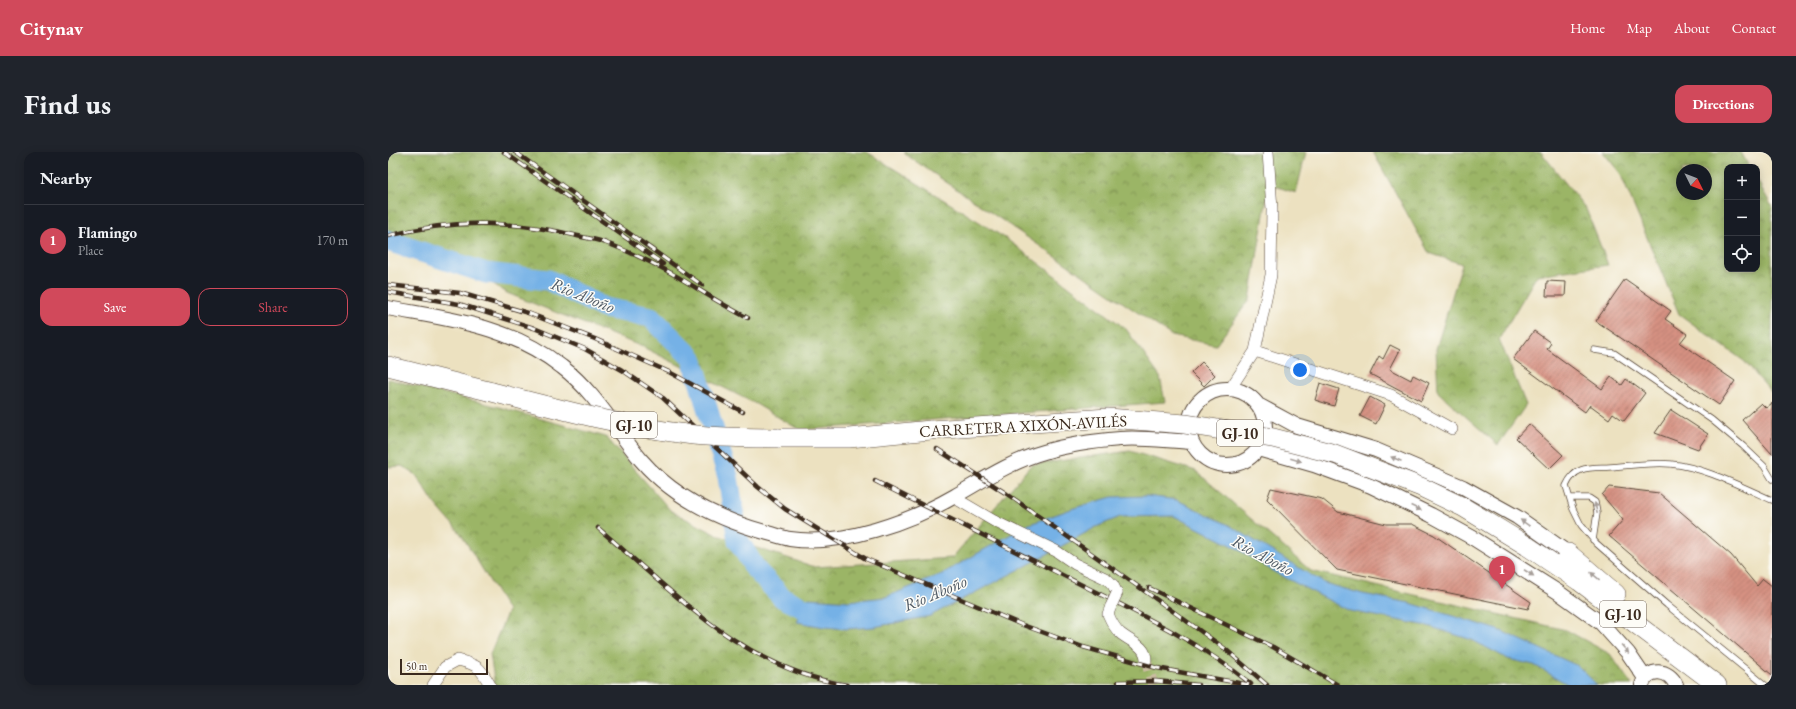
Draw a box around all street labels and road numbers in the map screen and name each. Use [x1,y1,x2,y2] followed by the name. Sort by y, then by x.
[919,410,1127,442] street label: CARRETERA XIXÓN-AVILÉS
[611,412,657,438] road number: GJ-10
[1217,420,1263,446] road number: GJ-10
[1600,601,1646,627] road number: GJ-10

